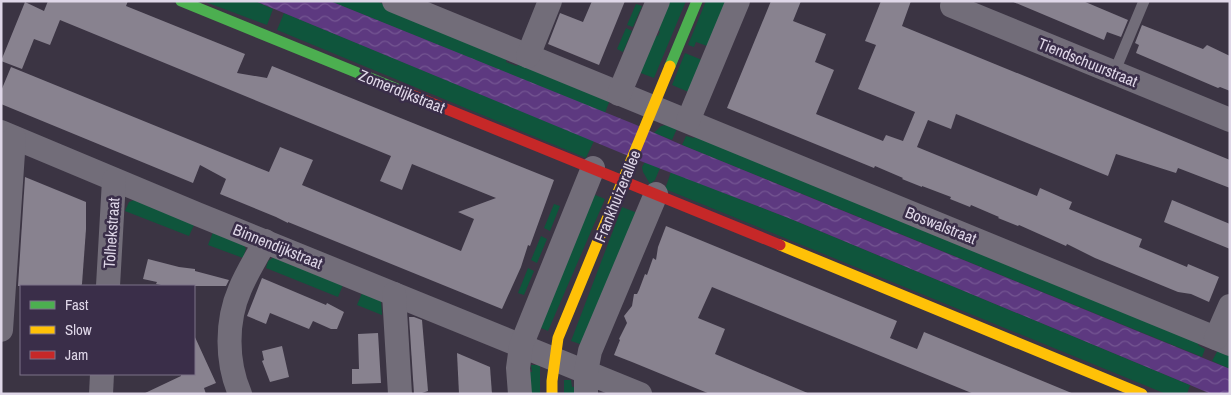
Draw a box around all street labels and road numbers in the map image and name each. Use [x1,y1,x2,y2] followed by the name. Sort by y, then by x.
[1035,32,1141,92] street label: Tiendschuurstraat
[356,64,449,118] street label: Zomerdijkstraat
[588,147,646,245] street label: Frankhuizerallee
[98,197,124,269] street label: Tolhekstraat
[902,201,980,249] street label: Boswalstraat
[230,218,326,274] street label: Binnendijkstraat

